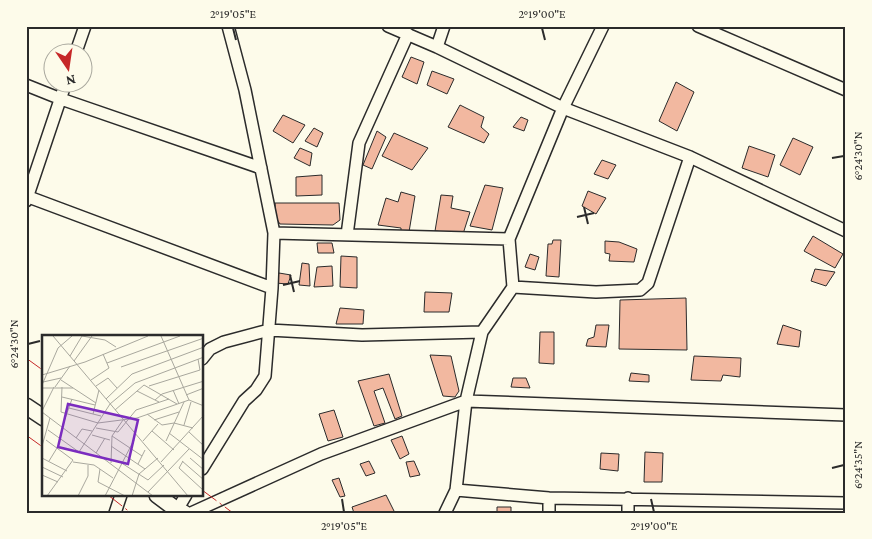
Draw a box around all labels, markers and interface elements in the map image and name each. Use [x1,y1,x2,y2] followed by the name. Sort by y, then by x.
[210,7,257,21] text: 2°19'05"E
[518,7,566,21] text: 2°19'00"E
[42,42,92,92] north arrow
[64,72,77,90] text: N
[851,131,865,181] text: 6°24'30"N
[7,319,21,369] text: 6°24'30"N
[42,335,204,496] inset map
[851,441,865,489] text: 6°24'35"N
[321,519,368,533] text: 2°19'05"E
[630,519,678,533] text: 2°19'00"E

